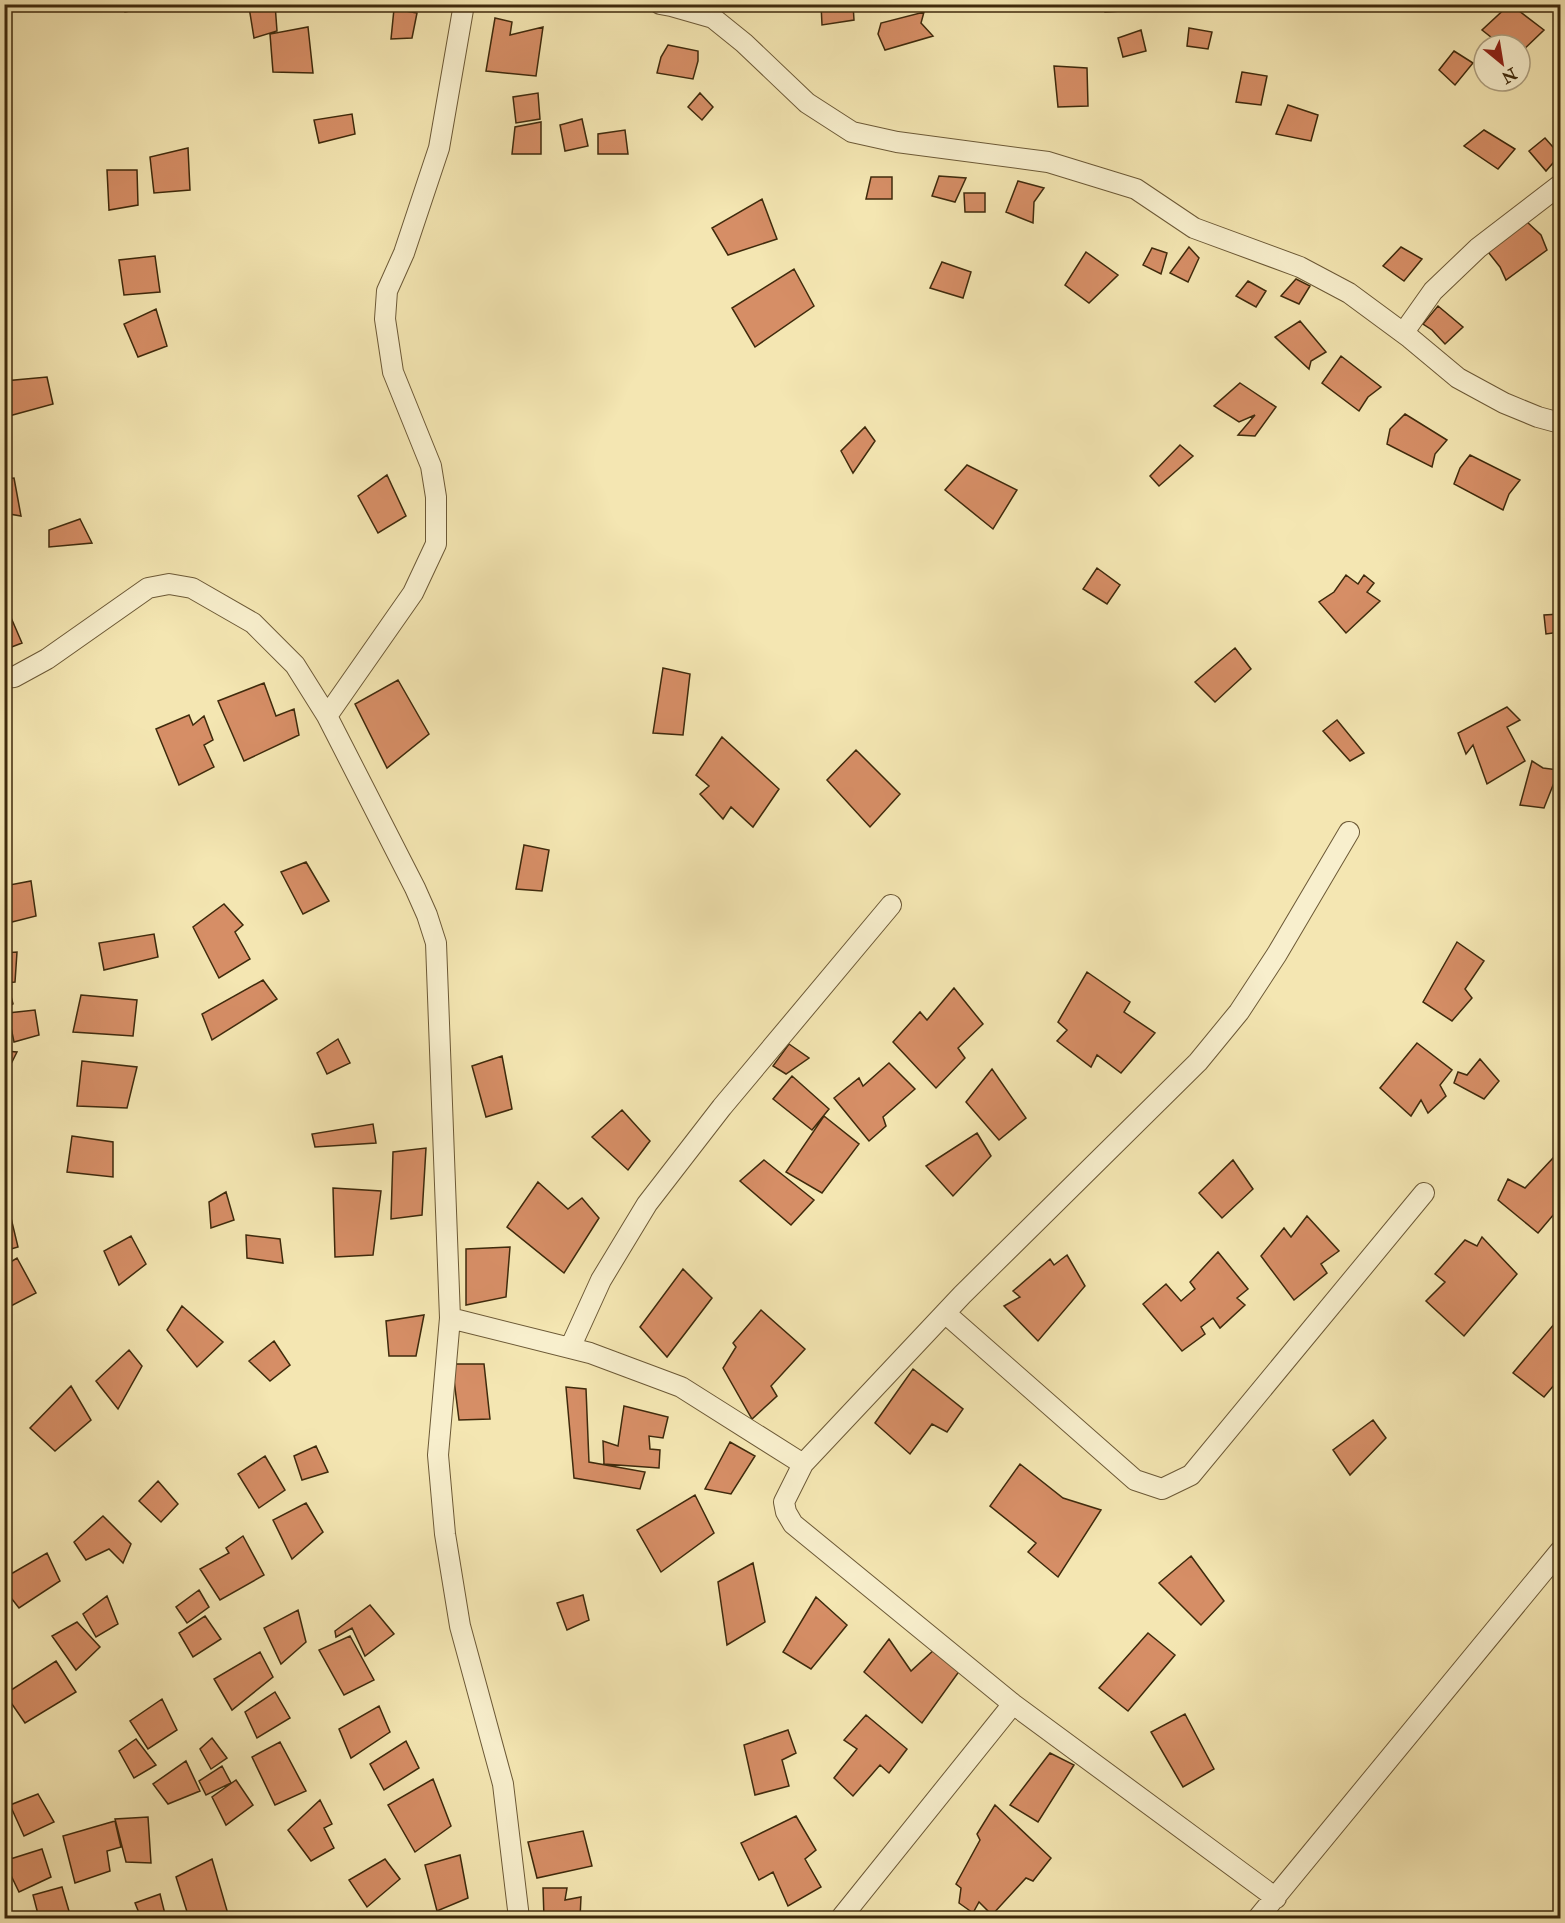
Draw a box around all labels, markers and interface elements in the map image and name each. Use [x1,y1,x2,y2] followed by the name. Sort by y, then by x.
[1472,33,1532,93] north arrow
[1497,62,1521,88] text: N

